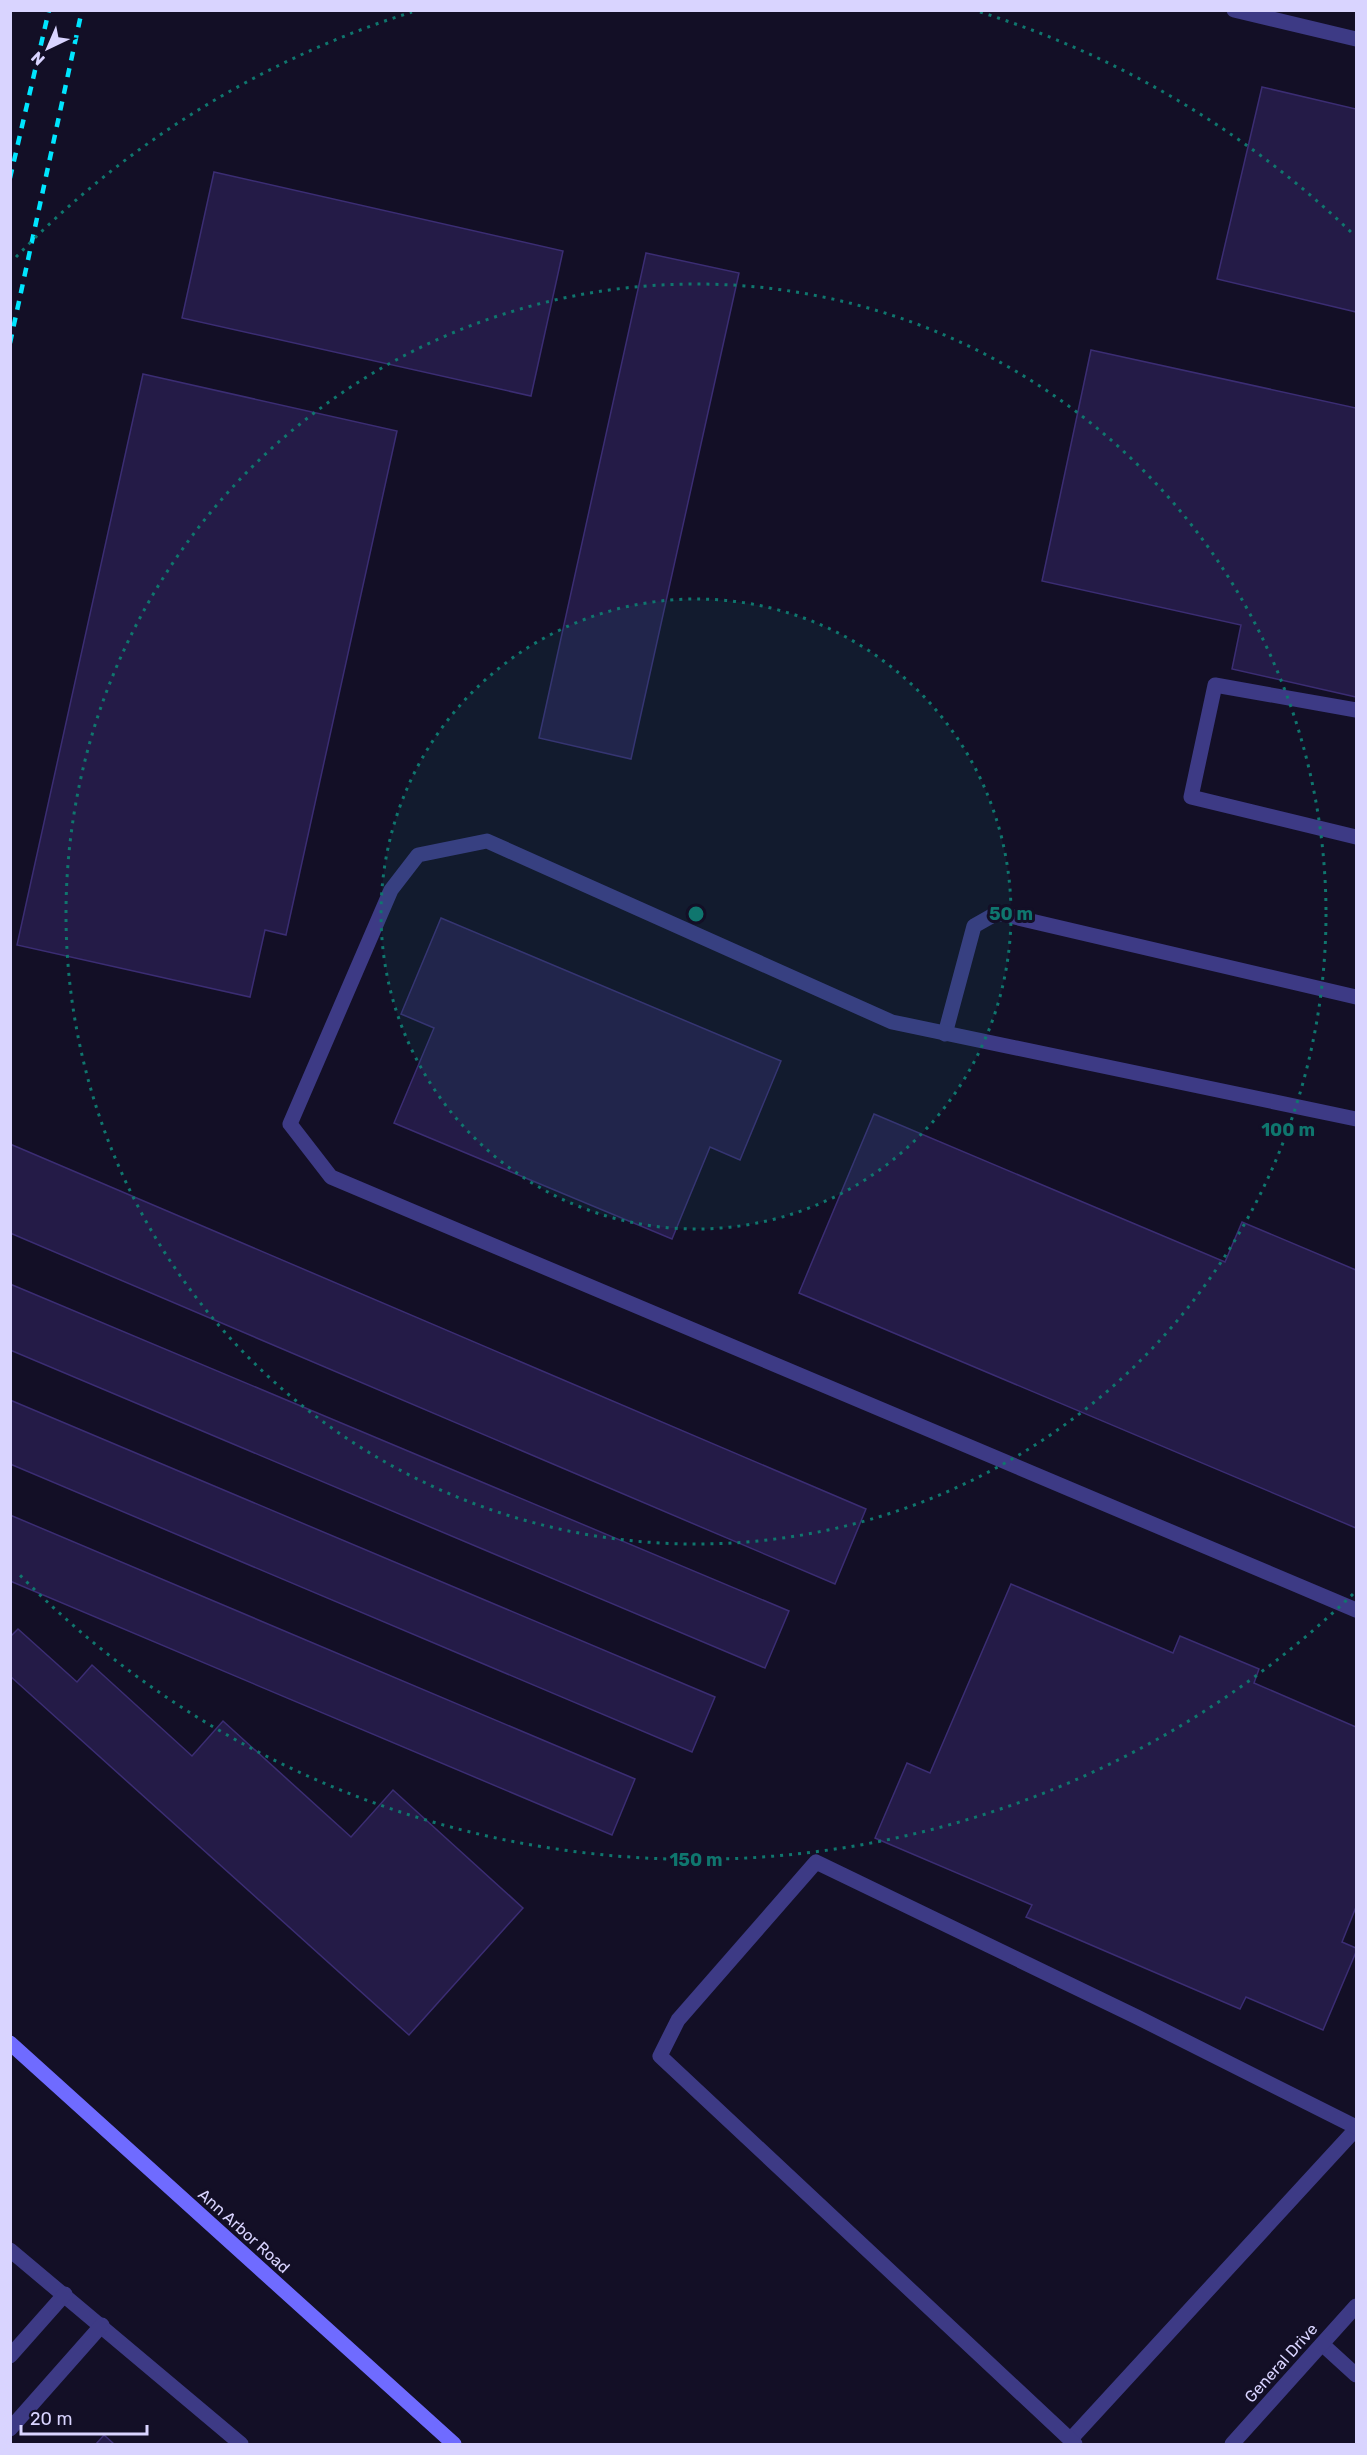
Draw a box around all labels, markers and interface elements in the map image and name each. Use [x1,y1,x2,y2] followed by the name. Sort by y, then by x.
[18,18,78,78] north arrow
[27,48,49,69] text: N
[989,903,1033,925] text: 50 m
[686,904,706,924] centre of rings
[1261,1119,1315,1141] text: 100 m
[669,1849,723,1871] text: 150 m
[194,2185,294,2277] street label: Ann Arbor Road
[1241,2320,1321,2406] street label: General Drive
[21,2398,147,2436] scale bar
[30,2408,72,2430] text: 20 m

